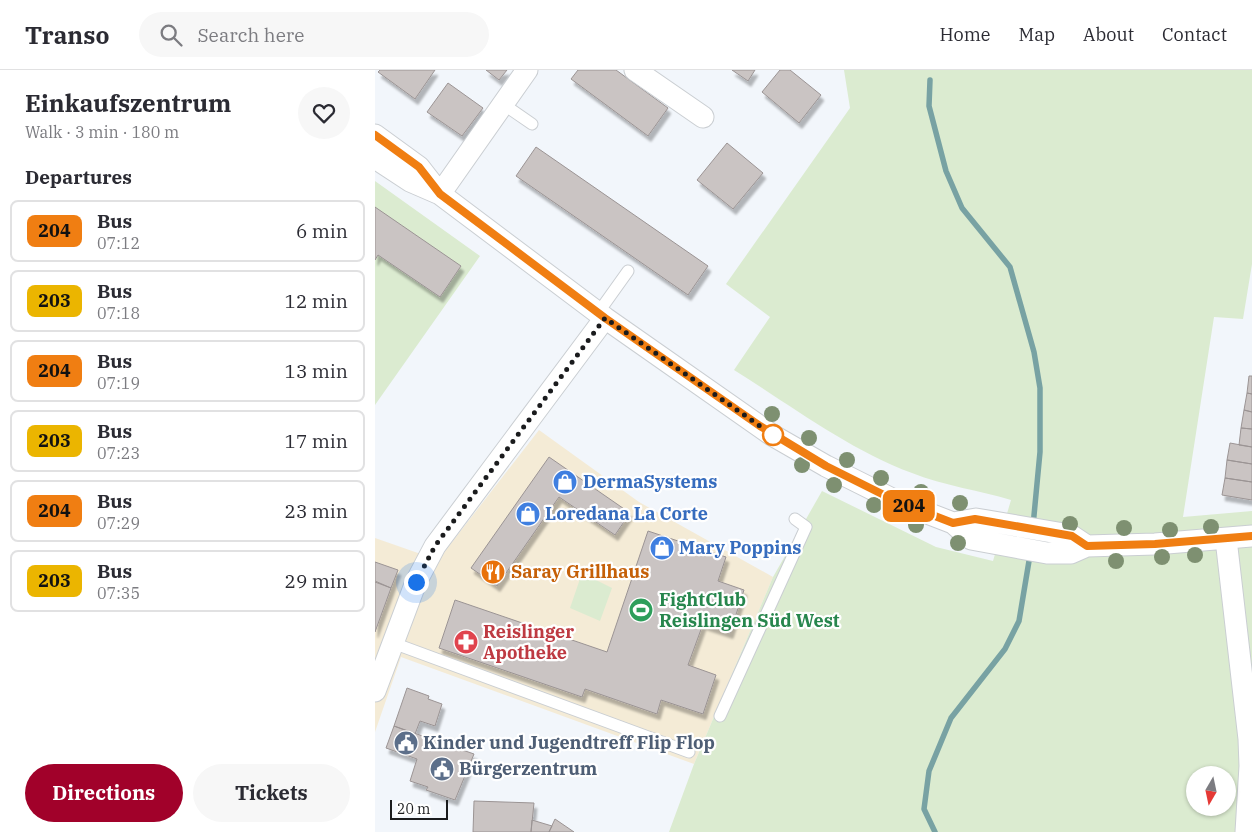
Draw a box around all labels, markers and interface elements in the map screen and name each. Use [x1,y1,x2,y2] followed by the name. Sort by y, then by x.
[139,12,489,57] search box
[25,19,109,51] text: Transo
[157,21,185,49] icon: search
[197,23,304,47] text: Search here
[939,23,991,46] text: Home
[1019,23,1055,46] text: Map
[1083,23,1134,46] text: About
[1162,23,1227,46] text: Contact
[25,87,231,119] text: Einkaufszentrum
[298,87,350,139] button: heart
[25,122,179,142] text: Walk · 3 min · 180 m
[25,165,132,189] text: Departures
[97,209,132,233] text: Bus
[38,219,71,242] text: 204
[296,219,348,243] text: 6 min
[97,233,140,253] text: 07:12
[97,279,132,303] text: Bus
[38,289,71,312] text: 203
[285,289,348,313] text: 12 min
[97,303,140,323] text: 07:18
[97,349,132,373] text: Bus
[38,359,71,382] text: 204
[285,359,348,383] text: 13 min
[97,373,140,393] text: 07:19
[97,419,132,443] text: Bus
[762,424,784,446] unlabelled marker
[38,429,71,452] text: 203
[285,429,348,453] text: 17 min
[97,443,140,463] text: 07:23
[552,469,578,495] shop icon: DermaSystems
[583,470,717,493] place label: DermaSystems
[97,489,132,513] text: Bus
[880,490,938,522] line badge: 204
[893,494,925,517] text: 204
[38,499,71,522] text: 204
[285,499,348,523] text: 23 min
[515,501,541,527] shop icon: Loredana La Corte
[545,502,708,525] place label: Loredana La Corte
[97,513,140,533] text: 07:29
[649,535,675,561] shop icon: Mary Poppins
[679,536,801,559] place label: Mary Poppins
[97,559,132,583] text: Bus
[480,559,506,585] restaurant icon: Saray Grillhaus
[511,560,649,583] place label: Saray Grillhaus
[38,569,71,592] text: 203
[285,569,348,593] text: 29 min
[404,570,429,595] your location
[97,583,140,603] text: 07:35
[659,588,840,632] place label: FightClub Reislingen Süd West
[628,597,654,623] sports icon: FightClub Reislingen Süd West
[483,620,574,664] place label: Reislinger Apotheke
[453,629,479,655] pharmacy icon: Reislinger Apotheke
[393,730,419,756] public building icon: Kinder und Jugendtreff Flip Flop
[423,731,715,754] place label: Kinder und Jugendtreff Flip Flop
[429,756,455,782] public building icon: Bürgerzentrum
[459,757,598,780] place label: Bürgerzentrum
[25,764,183,822] button: Directions
[193,764,350,822] button: Tickets
[1186,766,1236,816] north arrow
[1186,766,1236,816] map controls
[390,797,447,820] scale bar
[397,800,430,818] text: 20 m

